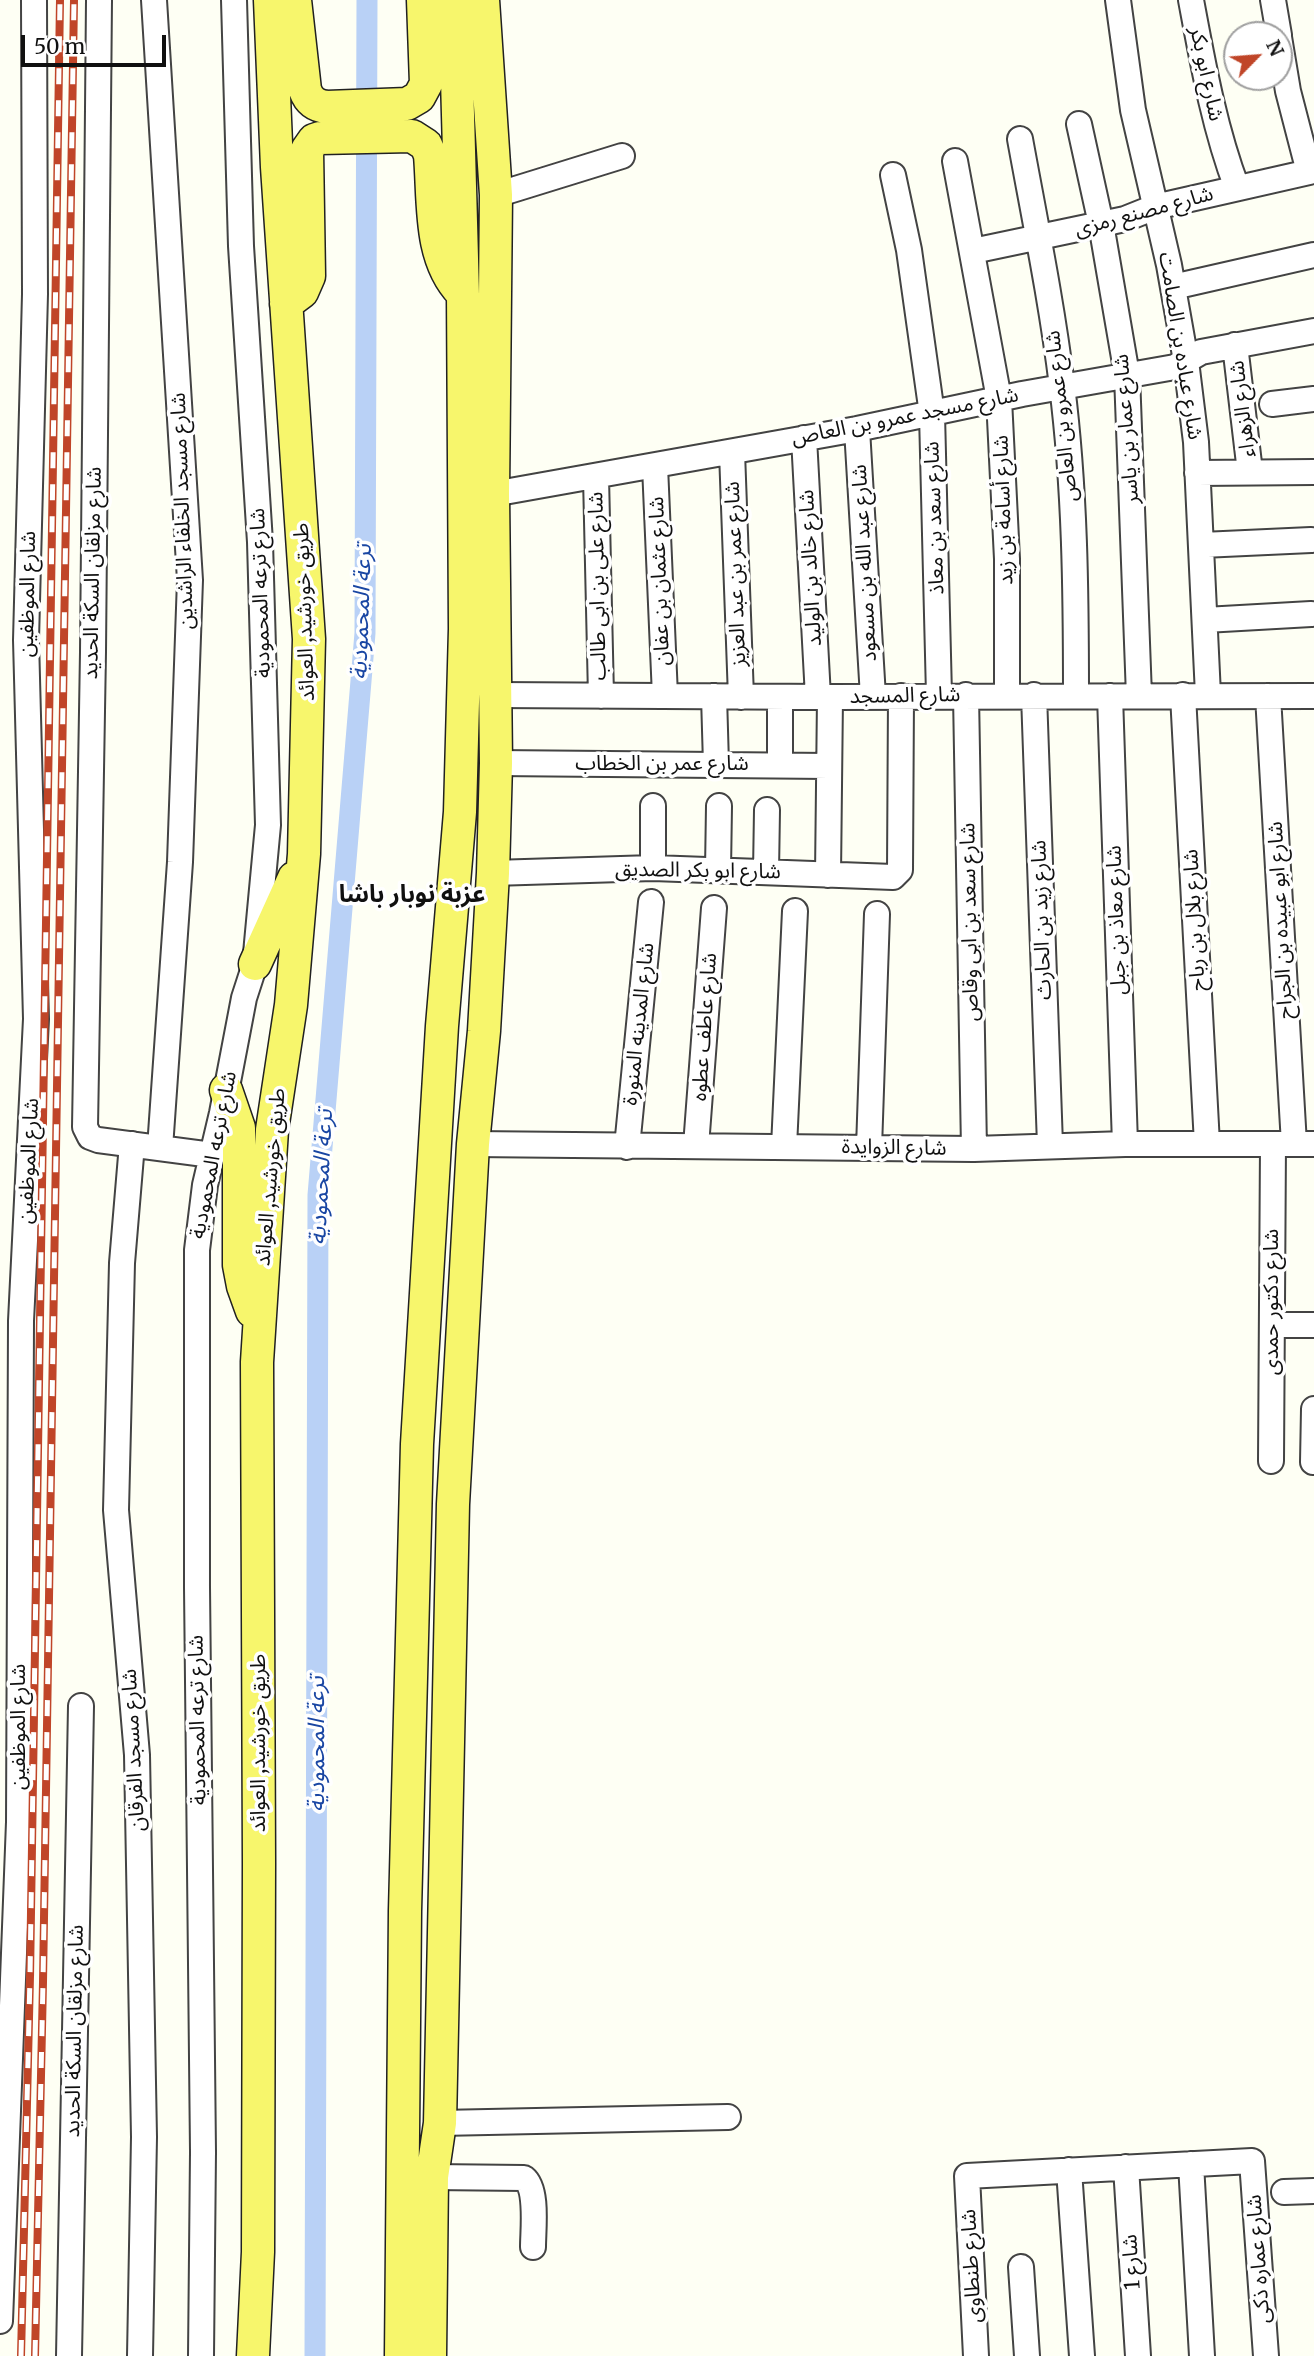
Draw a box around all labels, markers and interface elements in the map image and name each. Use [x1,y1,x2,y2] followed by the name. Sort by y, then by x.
[24,21,170,65] scale bar
[1223,21,1293,91] north arrow
[1184,24,1228,124] street label: شارع ابو بكر
[34,33,85,60] text: 50 m
[1261,36,1289,60] text: N
[1072,181,1216,243] street label: شارع مصنع رمزى
[1153,250,1207,442] street label: شارع عباده بن الصامت
[1040,329,1084,503] street label: شارع عمرو بن العاص
[1109,353,1145,505] street label: شارع عمار بن ياسر
[1225,359,1261,459] street label: شارع الزهراء
[789,383,1021,451] street label: شارع مسجد عمرو بن العاص
[166,392,200,630] street label: شارع مسجد الخلفاء الراشدين
[989,435,1019,585] street label: شارع أسامة بن زيد
[920,441,950,595] street label: شارع سعد بن معاذ
[847,464,883,662] street label: شارع عبد الله بن مسعود
[79,466,107,680] street label: شارع مزلقان السكة الحديد
[720,481,752,667] street label: شارع عمر بن عبد العزيز
[794,489,828,647] street label: شارع خالد بن الوليد
[584,491,612,681] street label: شارع على بن ابى طالب
[644,496,676,666] street label: شارع عثمان بن عفان
[245,507,277,679] street label: شارع ترعه المحمودية
[289,522,321,702] street label: طريق خورشيد, العوائد
[14,531,42,657] street label: شارع الموظفين
[346,544,378,680] water label: ترعة المحمودية
[849,682,961,710] street label: شارع المسجد
[575,751,749,777] street label: شارع عمر بن الخطاب
[1263,821,1299,1019] street label: شارع ابو عبيده بن الجراح
[956,822,984,1022] street label: شارع سعد بن ابى وقاص
[1027,840,1057,1000] street label: شارع زيد بن الحارث
[1102,845,1132,995] street label: شارع معاذ بن جبل
[1179,848,1211,992] street label: شارع بلال بن رباح
[615,857,781,885] street label: شارع ابو بكر الصديق
[339,881,485,909] district label: عزبة نوبار باشا
[618,941,660,1107] street label: شارع المدينه المنورة
[687,952,723,1102] street label: شارع عاطف عطوه
[185,1069,243,1241] street label: شارع ترعه المحمودية
[251,1087,291,1267] street label: طريق خورشيد, العوائد
[13,1097,45,1225] street label: شارع الموظفين
[305,1108,339,1246] water label: ترعة المحمودية
[841,1134,947,1162] street label: شارع الزوايدة
[1259,1229,1285,1375] street label: شارع دكتور حمدى
[184,1635,212,1805] street label: شارع ترعه المحمودية
[246,1654,272,1832] street label: طريق خورشيد, العوائد
[6,1664,32,1790] street label: شارع الموظفين
[117,1668,151,1832] street label: شارع مسجد الفرقان
[303,1676,331,1812] water label: ترعة المحمودية
[61,1924,89,2138] street label: شارع مزلقان السكة الحديد
[1242,2194,1276,2324] street label: شارع عماره ذكى
[956,2209,988,2323] street label: شارع طنطاوى
[1117,2233,1147,2291] street label: شارع 1

